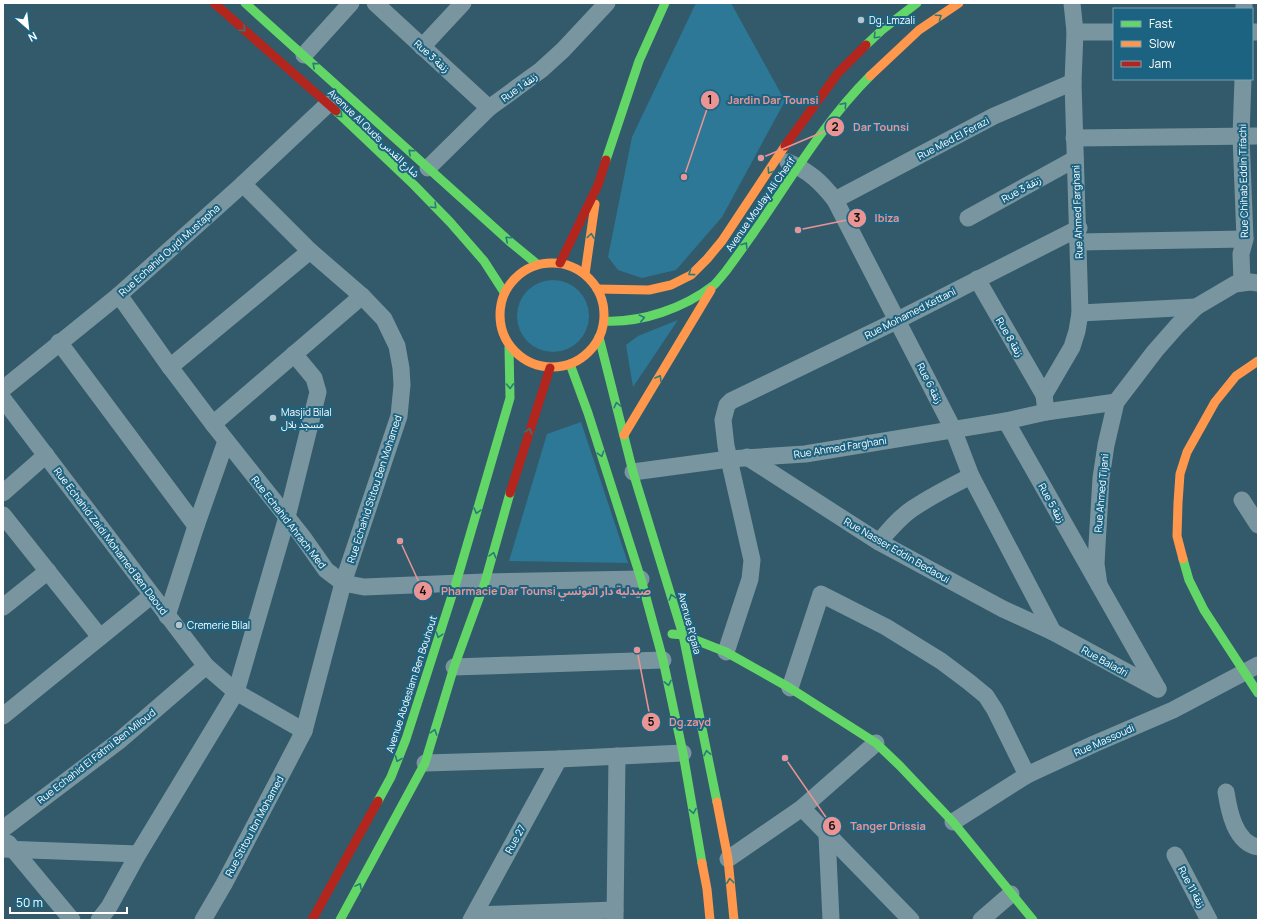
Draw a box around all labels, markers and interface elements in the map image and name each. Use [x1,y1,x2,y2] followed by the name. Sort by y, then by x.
[8,8,48,48] north arrow
[1113,8,1253,80] legend
[869,13,915,27] place label: Dg. Lmzali
[935,14,942,22] one-way arrow
[856,15,866,25] marker: Dg. Lmzali
[1149,15,1173,32] text: Fast
[238,24,246,32] one-way arrow
[26,29,40,46] text: N
[873,31,881,39] one-way arrow
[1149,35,1175,52] text: Slow
[411,36,453,76] street label: Rue 3 زنقة
[1149,55,1171,72] text: Jam
[312,62,320,69] one-way arrow
[498,69,540,105] street label: Rue 1 زنقة
[325,86,423,181] street label: Avenue Al Quds شارع القدس
[700,89,827,112] callout: Jardin Dar Tounsi
[707,91,713,108] text: 1
[727,92,819,107] text: Jardin Dar Tounsi
[839,102,846,109] one-way arrow
[335,111,343,118] one-way arrow
[915,113,991,163] street label: Rue Med El Ferazi
[825,115,917,138] callout: Dar Tounsi
[831,118,839,135] text: 2
[853,119,909,134] text: Dar Tounsi
[1235,124,1251,238] street label: Rue Chihab Eddin Tifachi
[408,149,416,157] one-way arrow
[722,153,798,254] street label: Avenue Moulay Ali Cherif
[1068,165,1086,259] street label: Rue Ahmed Farghani
[767,166,774,173] one-way arrow
[999,172,1044,206] street label: Rue 3 زنقة
[115,201,223,299] street label: Rue Echahid Oujdi Mustapha
[429,201,437,209] one-way arrow
[847,207,908,230] callout: Ibiza
[854,209,861,226] text: 3
[875,210,899,225] text: Ibiza
[586,233,595,239] one-way arrow
[505,237,512,244] one-way arrow
[740,242,748,249] one-way arrow
[688,268,695,276] one-way arrow
[862,284,958,342] street label: Rue Mohamed Kettani
[639,314,646,322] one-way arrow
[993,315,1027,360] street label: Rue 8 زنقة
[914,360,946,406] street label: Rue 6 زنقة
[654,375,661,382] one-way arrow
[506,383,514,389] one-way arrow
[613,402,621,408] one-way arrow
[281,405,332,431] place label: Masjid Bilal مسجد بلال
[268,413,278,423] marker: Masjid Bilal مسجد بلال
[343,413,405,565] street label: Rue Echahid Stitou Ben Mohamed
[524,427,533,434] one-way arrow
[792,433,888,461] street label: Rue Ahmed Farghani
[596,450,605,457] one-way arrow
[1091,453,1111,533] street label: Rue Ahmed Tijani
[51,464,171,618] street label: Rue Echahid Zaidi Mohamed Ben Daoud
[248,473,330,571] street label: Rue Echahid Ahrach Med
[1035,480,1069,526] street label: Rue 5 زنقة
[473,507,482,514] one-way arrow
[842,514,952,586] street label: Rue Nasser Eddin Bedaoui
[488,552,497,559] one-way arrow
[413,579,659,602] callout: Pharmacie Dar Tounsi صيدلية دار التونسي
[419,582,427,599] text: 4
[441,583,651,601] text: Pharmacie Dar Tounsi صيدلية دار التونسي
[675,590,705,656] street label: Avenue R'gaia
[668,594,677,601] one-way arrow
[382,614,440,754] street label: Avenue Abdeslam Ben Bouhout
[187,618,250,632] place label: Cremerie Bilal
[174,620,184,630] marker: Cremerie Bilal
[436,632,444,639] one-way arrow
[1079,642,1131,680] street label: Rue Baladri
[664,680,672,686] one-way arrow
[34,705,158,807] street label: Rue Echahid El Fatmi Ben Miloud
[641,711,719,734] callout: Dg.zayd
[647,713,655,730] text: 5
[669,714,711,729] text: Dg.zayd
[1072,720,1136,760] street label: Rue Massoudi
[429,729,438,736] one-way arrow
[703,750,711,757] one-way arrow
[395,755,403,762] one-way arrow
[221,773,287,879] street label: Rue Stitou Ibn Mohamed
[689,807,697,814] one-way arrow
[822,814,933,837] callout: Tanger Drissia
[828,817,836,834] text: 6
[850,818,926,833] text: Tanger Drissia
[501,822,529,856] street label: Rue 27
[1175,864,1209,911] street label: Rue 11 زنقة
[726,878,735,884] one-way arrow
[354,882,361,890] one-way arrow
[10,889,127,915] scale bar
[16,894,43,911] text: 50 m

